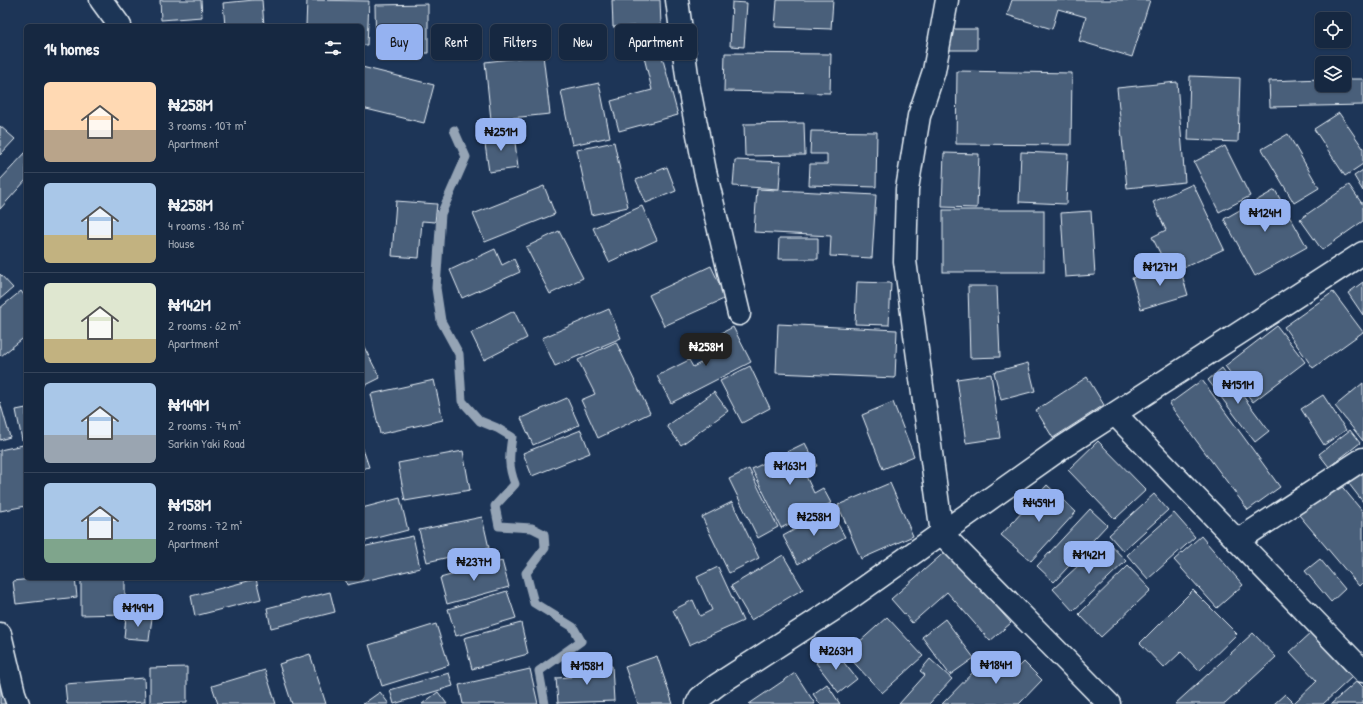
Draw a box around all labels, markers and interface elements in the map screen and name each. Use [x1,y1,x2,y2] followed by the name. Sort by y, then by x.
[1315,12,1351,92] map controls
[1315,12,1351,48] button: locate
[376,24,423,60] chip: Buy
[431,24,482,60] chip: Rent
[490,24,551,60] chip: Filters
[559,24,607,60] chip: New
[615,24,697,60] chip: Apartment
[44,37,99,60] text: 14 homes
[322,37,344,59] icon: filters
[1315,56,1351,92] button: layers
[168,93,213,116] text: ₦258M
[76,98,124,146] icon: home
[168,116,247,134] text: 3 rooms · 107 m²
[473,118,529,152] pin: ₦251M
[484,122,518,140] text: ₦251M
[168,134,219,152] text: Apartment
[168,193,213,216] text: ₦258M
[76,199,124,247] icon: home
[1237,199,1293,233] pin: ₦124M
[1249,203,1281,221] text: ₦124M
[168,216,244,234] text: 4 rooms · 136 m²
[168,234,195,252] text: House
[1132,253,1188,287] pin: ₦127M
[1143,257,1177,275] text: ₦127M
[168,293,211,316] text: ₦142M
[76,299,124,347] icon: home
[168,316,241,334] text: 2 rooms · 62 m²
[678,333,734,367] pin: ₦258M
[168,334,219,352] text: Apartment
[689,337,723,355] text: ₦258M
[1210,371,1266,405] pin: ₦151M
[1222,375,1254,393] text: ₦151M
[168,393,209,416] text: ₦149M
[76,399,124,447] icon: home
[168,416,241,434] text: 2 rooms · 74 m²
[168,434,245,452] text: Sarkin Yaki Road
[762,452,818,486] pin: ₦163M
[774,456,806,474] text: ₦163M
[1011,489,1067,523] pin: ₦459M
[168,493,211,516] text: ₦158M
[1023,493,1055,511] text: ₦459M
[76,499,124,547] icon: home
[786,503,842,537] pin: ₦258M
[797,507,831,525] text: ₦258M
[168,516,242,534] text: 2 rooms · 72 m²
[168,534,219,552] text: Apartment
[1061,541,1117,575] pin: ₦142M
[1073,545,1105,563] text: ₦142M
[446,548,502,582] pin: ₦237M
[456,552,492,570] text: ₦237M
[110,594,166,628] pin: ₦149M
[122,598,154,616] text: ₦149M
[808,637,864,671] pin: ₦263M
[819,641,853,659] text: ₦263M
[968,651,1024,685] pin: ₦184M
[559,652,615,686] pin: ₦158M
[980,655,1012,673] text: ₦184M
[571,656,603,674] text: ₦158M

